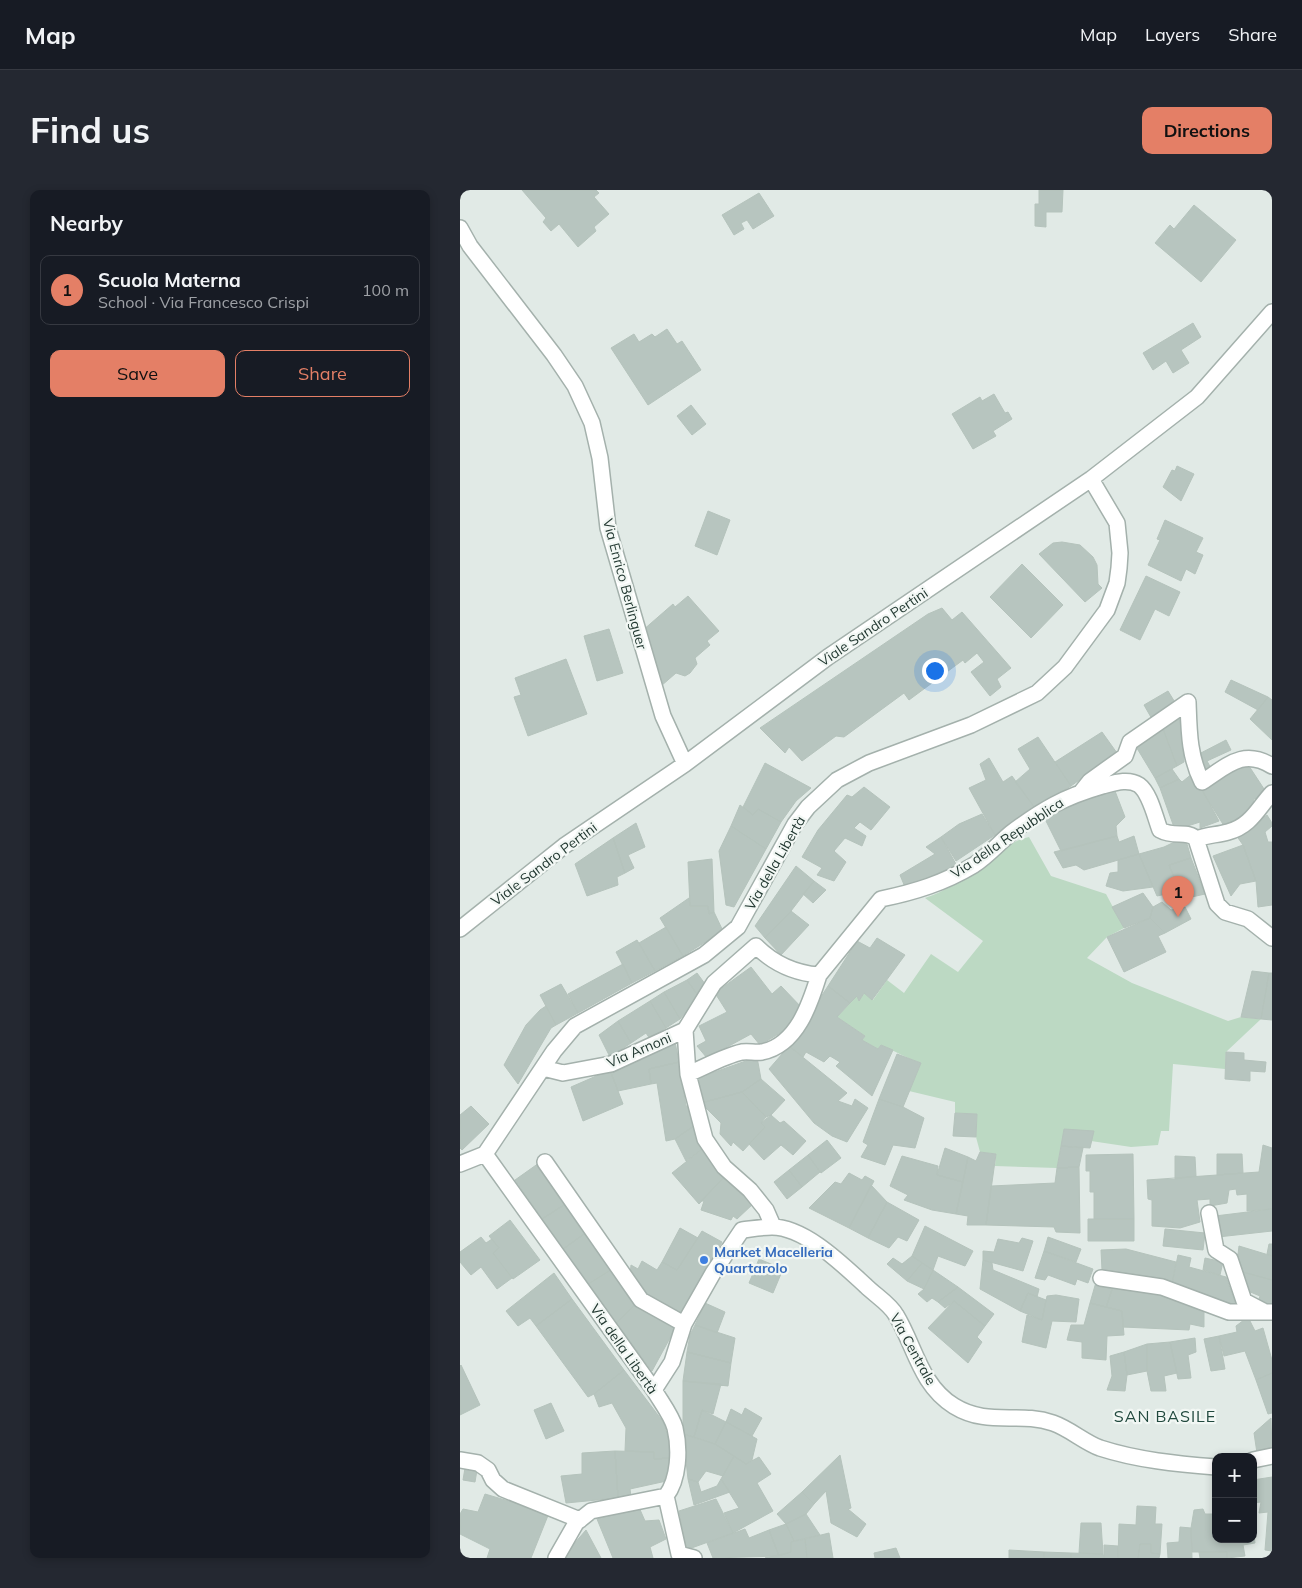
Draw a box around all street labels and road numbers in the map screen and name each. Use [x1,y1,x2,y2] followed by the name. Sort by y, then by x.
[599,517,651,652] street label: Via Enrico Berlinguer
[815,584,931,670] street label: Viale Sandro Pertini
[947,794,1067,882] street label: Via della Repubblica
[741,813,809,913] street label: Via della Libertà
[487,818,601,910] street label: Viale Sandro Pertini
[604,1028,674,1072] street label: Via Arnoni
[586,1301,662,1397] street label: Via della Libertà
[886,1310,940,1388] street label: Via Centrale

